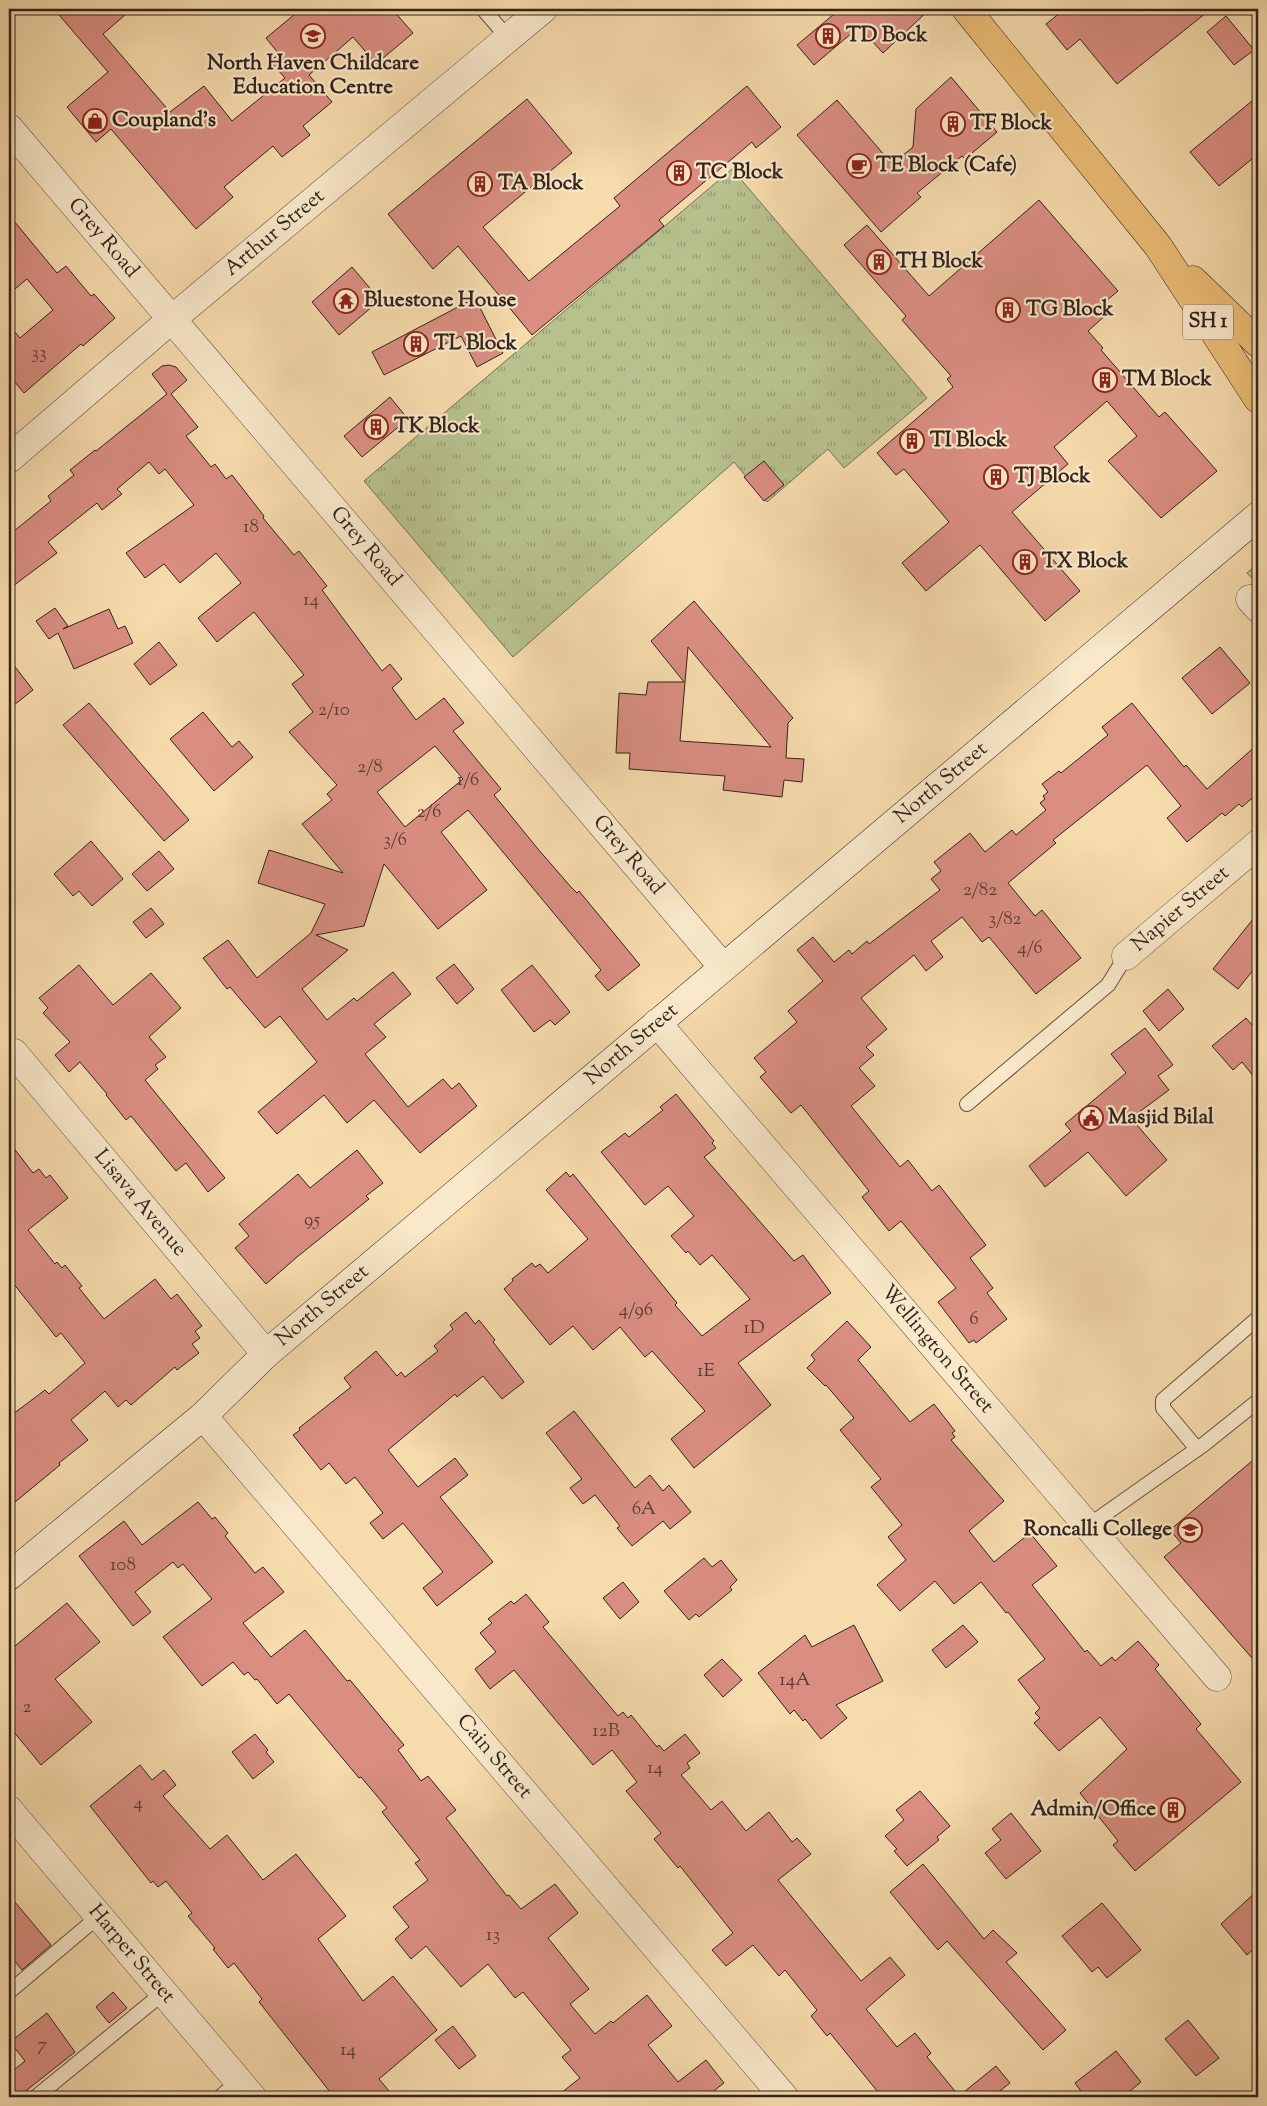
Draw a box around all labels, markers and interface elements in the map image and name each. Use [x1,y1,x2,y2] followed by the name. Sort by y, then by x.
[846,21,928,51] place label: TD Bock
[300,23,326,49] school or university icon: North Haven Childcare Education Centre
[815,23,841,49] building icon: TD Bock
[207,49,419,103] place label: North Haven Childcare Education Centre
[112,106,216,136] place label: Coupland's
[82,108,108,134] shop icon: Coupland's
[970,109,1053,139] place label: TF Block
[940,111,966,137] building icon: TF Block
[876,151,1017,181] place label: TE Block (Cafe)
[846,153,872,179] cafe icon: TE Block (Cafe)
[696,158,784,188] place label: TC Block
[666,160,692,186] building icon: TC Block
[498,169,584,199] place label: TA Block
[467,171,493,197] building icon: TA Block
[218,182,332,284] street label: Arthur Street
[60,192,146,285] street label: Grey Road
[896,247,983,277] place label: TH Block
[866,249,892,275] building icon: TH Block
[364,286,516,316] place label: Bluestone House
[333,288,359,314] temple icon: Bluestone House
[1026,295,1114,325] place label: TG Block
[995,297,1021,323] building icon: TG Block
[1183,304,1233,340] road number: SH 1
[434,329,518,359] place label: TL Block
[403,331,429,357] building icon: TL Block
[31,340,47,367] house number: 33
[1122,365,1212,395] place label: TM Block
[1092,367,1118,393] building icon: TM Block
[394,412,480,442] place label: TK Block
[363,414,389,440] building icon: TK Block
[930,426,1008,456] place label: TI Block
[899,428,925,454] building icon: TI Block
[1014,462,1091,492] place label: TJ Block
[983,464,1009,490] building icon: TJ Block
[323,500,408,594] street label: Grey Road
[243,514,259,541] house number: 18
[1042,547,1129,577] place label: TX Block
[1012,549,1038,575] building icon: TX Block
[303,587,319,614] house number: 14
[318,697,350,724] house number: 2/10
[888,735,995,832] street label: North Street
[357,754,383,781] house number: 2/8
[457,767,479,794] house number: 1/6
[417,799,441,826] house number: 2/6
[585,809,671,902] street label: Grey Road
[383,827,407,854] house number: 3/6
[1125,859,1236,960] street label: Napier Street
[963,877,997,904] house number: 2/82
[989,906,1022,933] house number: 3/82
[1017,935,1043,962] house number: 4/6
[579,997,685,1093] street label: North Street
[1108,1103,1214,1133] place label: Masjid Bilal
[1078,1105,1104,1131] public building icon: Masjid Bilal
[86,1143,194,1263] street label: Lisava Avenue
[304,1207,320,1234] house number: 95
[269,1258,376,1354] street label: North Street
[873,1279,1000,1421] street label: Wellington Street
[619,1297,653,1324] house number: 4/96
[969,1306,979,1333] house number: 6
[743,1315,765,1342] house number: 1D
[697,1358,715,1385] house number: 1E
[632,1496,657,1523] house number: 6A
[1024,1515,1172,1545] place label: Roncalli College
[1177,1517,1203,1543] school or university icon: Roncalli College
[110,1552,136,1579] house number: 108
[779,1667,811,1694] house number: 14A
[23,1694,32,1721] house number: 2
[449,1708,539,1806] street label: Cain Street
[592,1718,620,1745] house number: 12B
[647,1755,663,1782] house number: 14
[133,1790,143,1817] house number: 4
[1031,1795,1156,1825] place label: Admin/Office
[1160,1797,1186,1823] building icon: Admin/Office
[80,1898,182,2010] street label: Harper Street
[486,1922,500,1949] house number: 13
[37,2032,47,2059] house number: 7
[340,2037,356,2064] house number: 14

